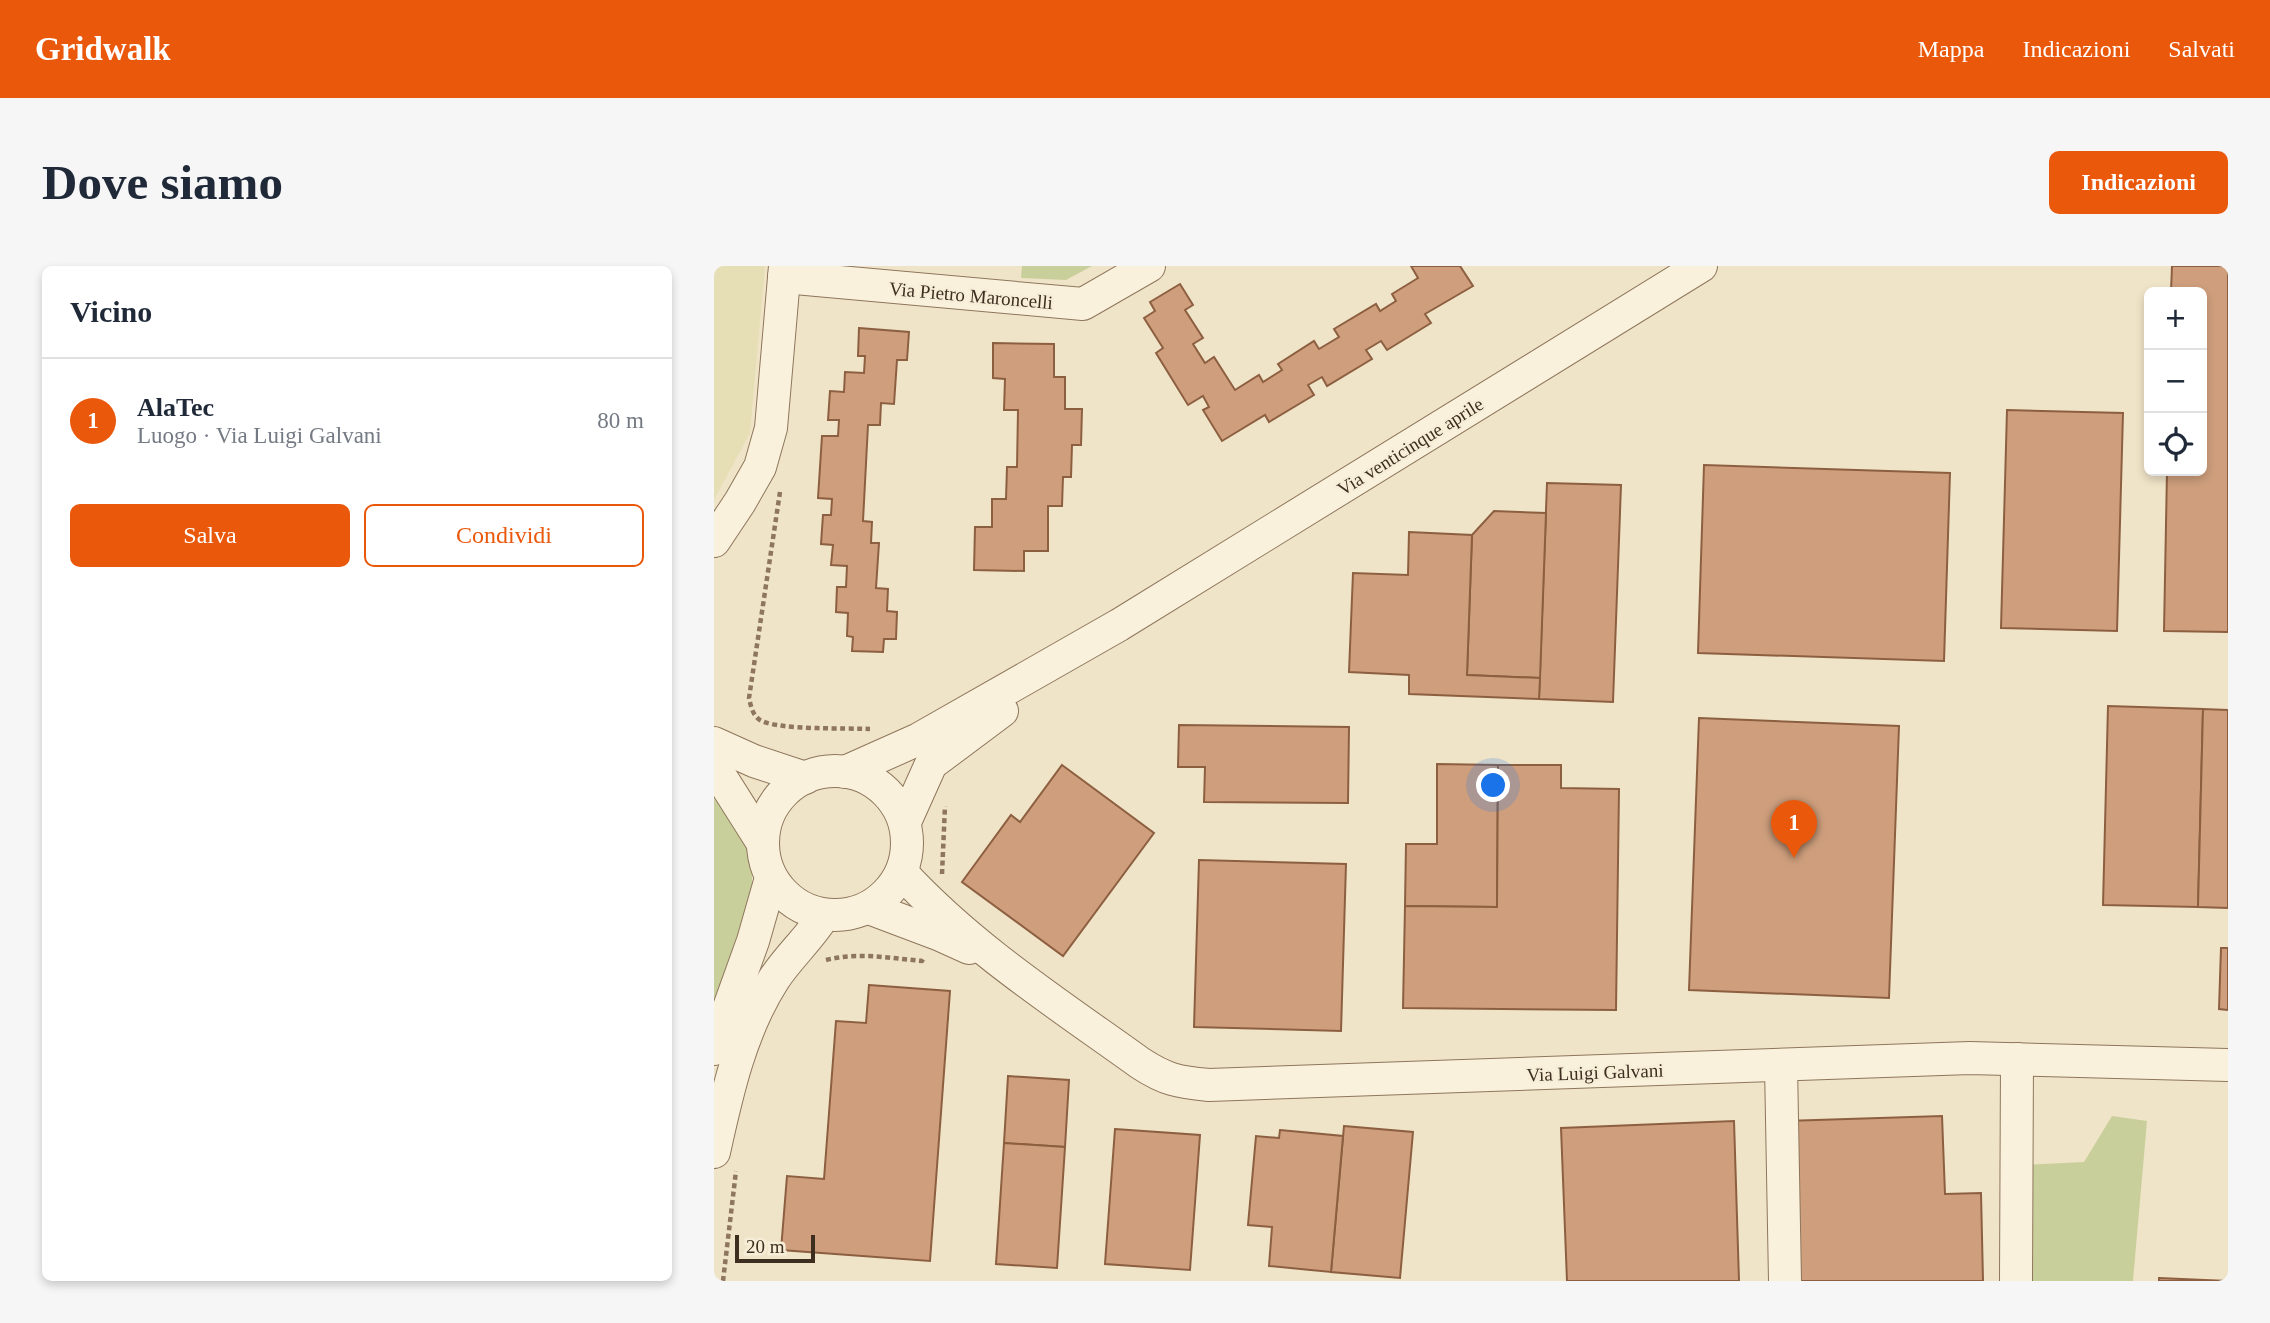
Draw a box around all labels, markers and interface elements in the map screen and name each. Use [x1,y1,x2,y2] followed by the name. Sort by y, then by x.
[35,31,171,67] text: Gridwalk
[1918,36,1984,62] text: Mappa
[2022,36,2130,62] text: Indicazioni
[2168,36,2235,62] text: Salvati
[2049,151,2228,214] button: Indicazioni
[42,155,283,210] text: Dove siamo
[888,278,1054,313] street label: Via Pietro Maroncelli
[2144,287,2207,476] map controls
[2144,287,2207,350] button: +
[70,295,152,328] text: Vicino
[2144,350,2207,413] button: −
[137,393,214,422] text: AlaTec
[1334,393,1487,500] street label: Via venticinque aprile
[87,408,99,433] text: 1
[597,408,644,433] text: 80 m
[2144,413,2207,476] button: locate
[137,423,382,448] text: Luogo · Via Luigi Galvani
[70,504,350,567] button: Salva
[364,504,644,567] button: Condividi
[1476,768,1510,802] your location
[1771,800,1817,858] pin: 1
[1526,1060,1664,1085] street label: Via Luigi Galvani
[735,1232,816,1264] scale bar
[746,1236,785,1257] text: 20 m

